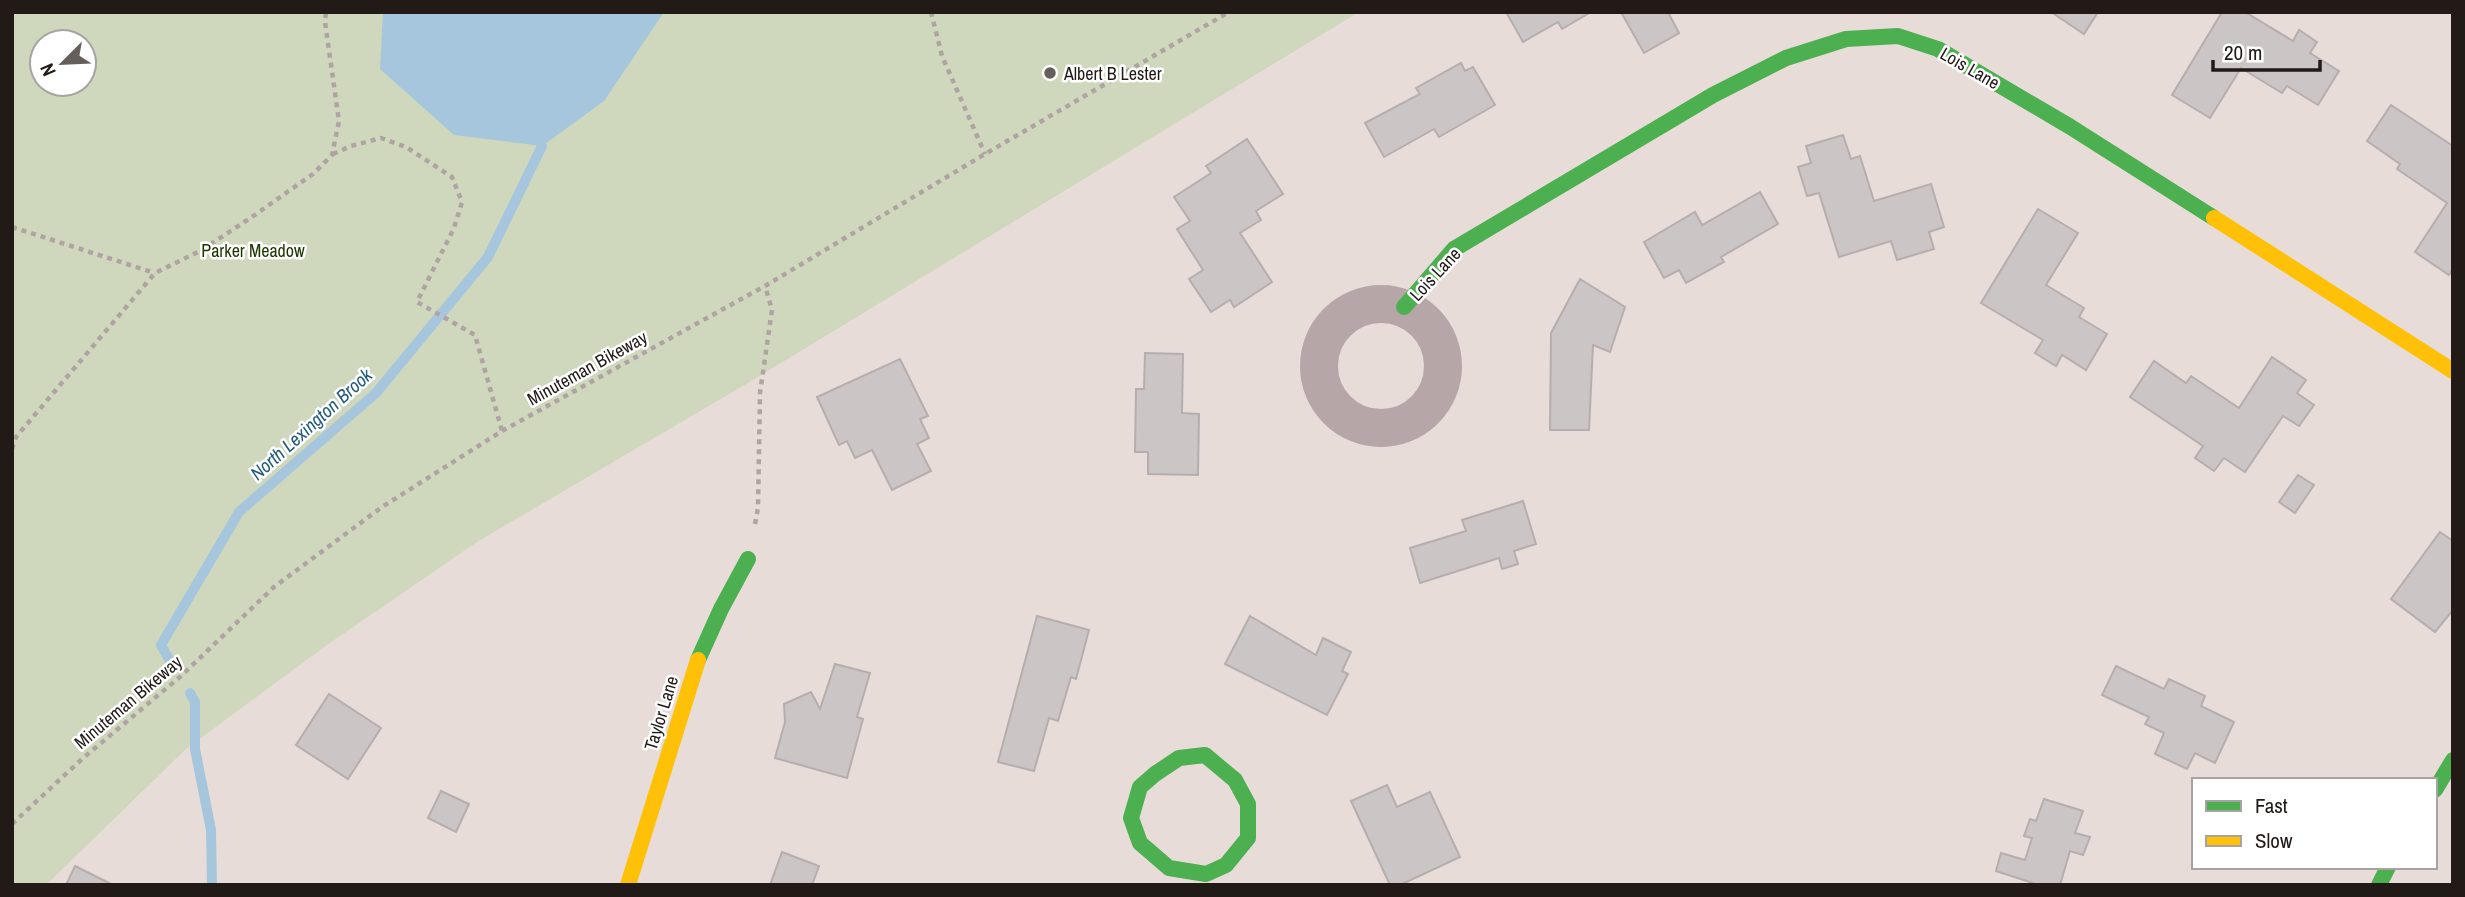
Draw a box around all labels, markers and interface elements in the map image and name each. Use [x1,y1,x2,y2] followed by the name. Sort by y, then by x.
[28,28,98,98] north arrow
[2213,28,2320,72] scale bar
[2224,38,2262,67] text: 20 m
[1936,41,2004,95] street label: Lois Lane
[33,59,62,80] text: N
[1063,61,1162,86] place label: Albert B Lester
[1042,65,1058,81] marker: Albert B Lester
[201,238,305,263] park label: Parker Meadow
[1404,242,1466,306] street label: Lois Lane
[522,324,652,411] street label: Minuteman Bikeway
[244,361,379,486] water label: North Lexington Brook
[69,649,188,755] street label: Minuteman Bikeway
[638,673,684,753] street label: Taylor Lane
[2192,778,2437,869] legend
[2255,791,2288,820] text: Fast
[2255,826,2293,855] text: Slow

